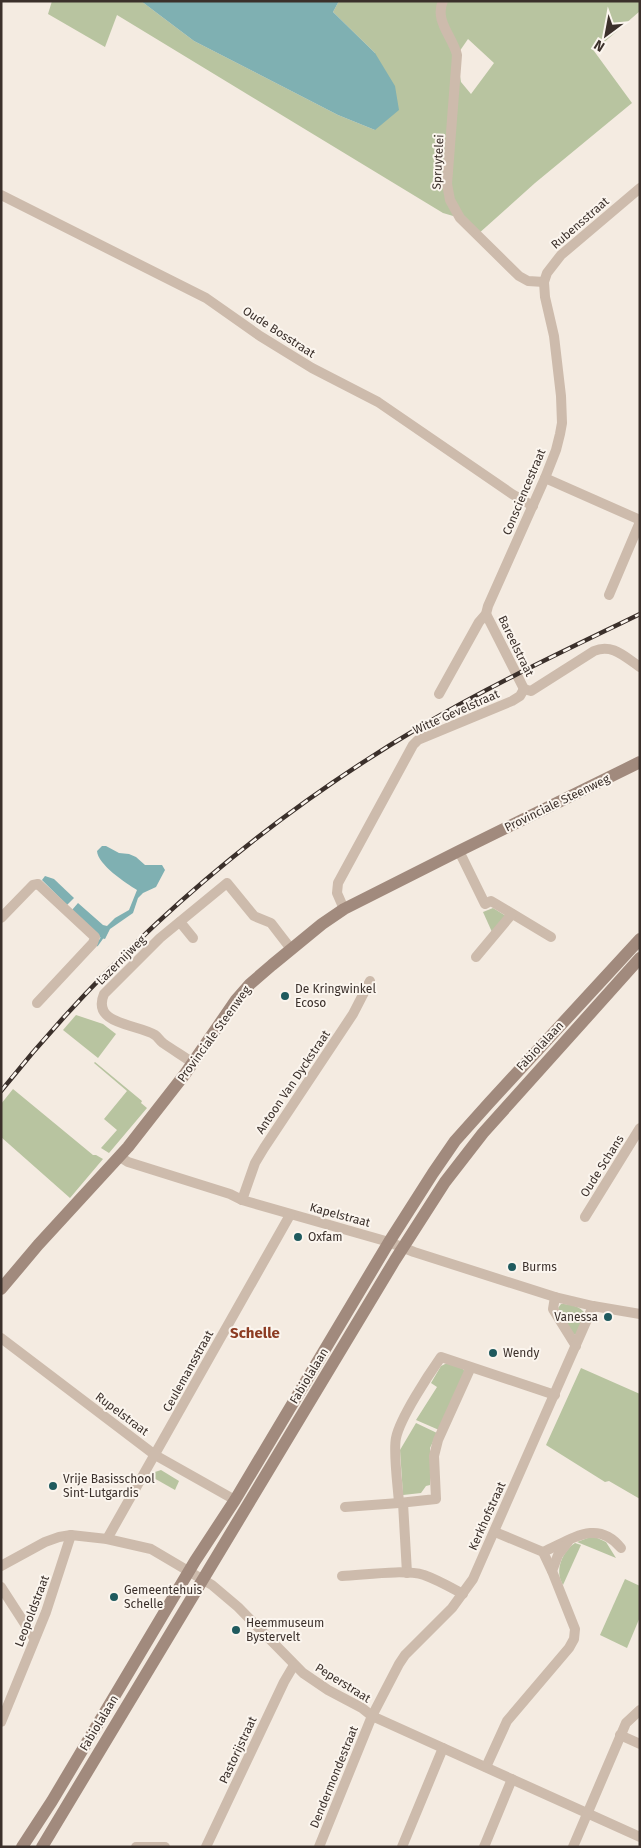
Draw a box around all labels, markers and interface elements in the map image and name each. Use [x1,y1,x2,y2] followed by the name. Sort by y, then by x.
[581,10,631,60] north arrow
[591,36,608,55] text: N
[430,134,446,190] street label: Spruytelei
[548,194,612,252] street label: Rubensstraat
[240,303,318,361] street label: Oude Bosstraat
[500,446,549,537] street label: Consciencestraat
[495,613,537,679] street label: Bareelstraat
[411,686,502,737] street label: Witte Gevelstraat
[502,771,613,835] street label: Provinciale Steenweg
[93,932,149,988] street label: Lazernijweg
[295,982,376,1010] place label: De Kringwinkel Ecoso
[174,983,254,1085] street label: Provinciale Steenweg
[279,990,291,1002] marker: De Kringwinkel Ecoso
[514,1018,566,1074] street label: Fabiolalaan
[253,1027,333,1137] street label: Antoon Van Dyckstraat
[577,1132,627,1200] street label: Oude Schans
[308,1200,372,1230] street label: Kapelstraat
[308,1230,343,1244] place label: Oxfam
[292,1231,304,1243] marker: Oxfam
[522,1260,557,1274] place label: Burms
[506,1261,518,1273] marker: Burms
[554,1310,598,1324] place label: Vanessa
[602,1311,614,1323] marker: Vanessa
[230,1324,280,1342] district label: Schelle
[160,1327,216,1414] street label: Ceulemansstraat
[287,1346,331,1406] street label: Fabiolalaan
[503,1346,540,1360] place label: Wendy
[487,1347,499,1359] marker: Wendy
[93,1389,152,1439] street label: Rupelstraat
[63,1472,155,1500] place label: Vrije Basisschool Sint-Lutgardis
[466,1479,509,1553] street label: Kerkhofstraat
[47,1480,59,1492] marker: Vrije Basisschool Sint-Lutgardis
[12,1573,52,1649] street label: Leopoldstraat
[124,1583,203,1611] place label: Gemeentehuis Schelle
[108,1591,120,1603] marker: Gemeentehuis Schelle
[246,1616,324,1644] place label: Heemmuseum Bystervelt
[230,1624,242,1636] marker: Heemmuseum Bystervelt
[313,1660,374,1706] street label: Peperstraat
[77,1693,121,1753] street label: Fabiolalaan
[216,1714,260,1786] street label: Pastorijstraat
[307,1723,361,1830] street label: Dendermondestraat

